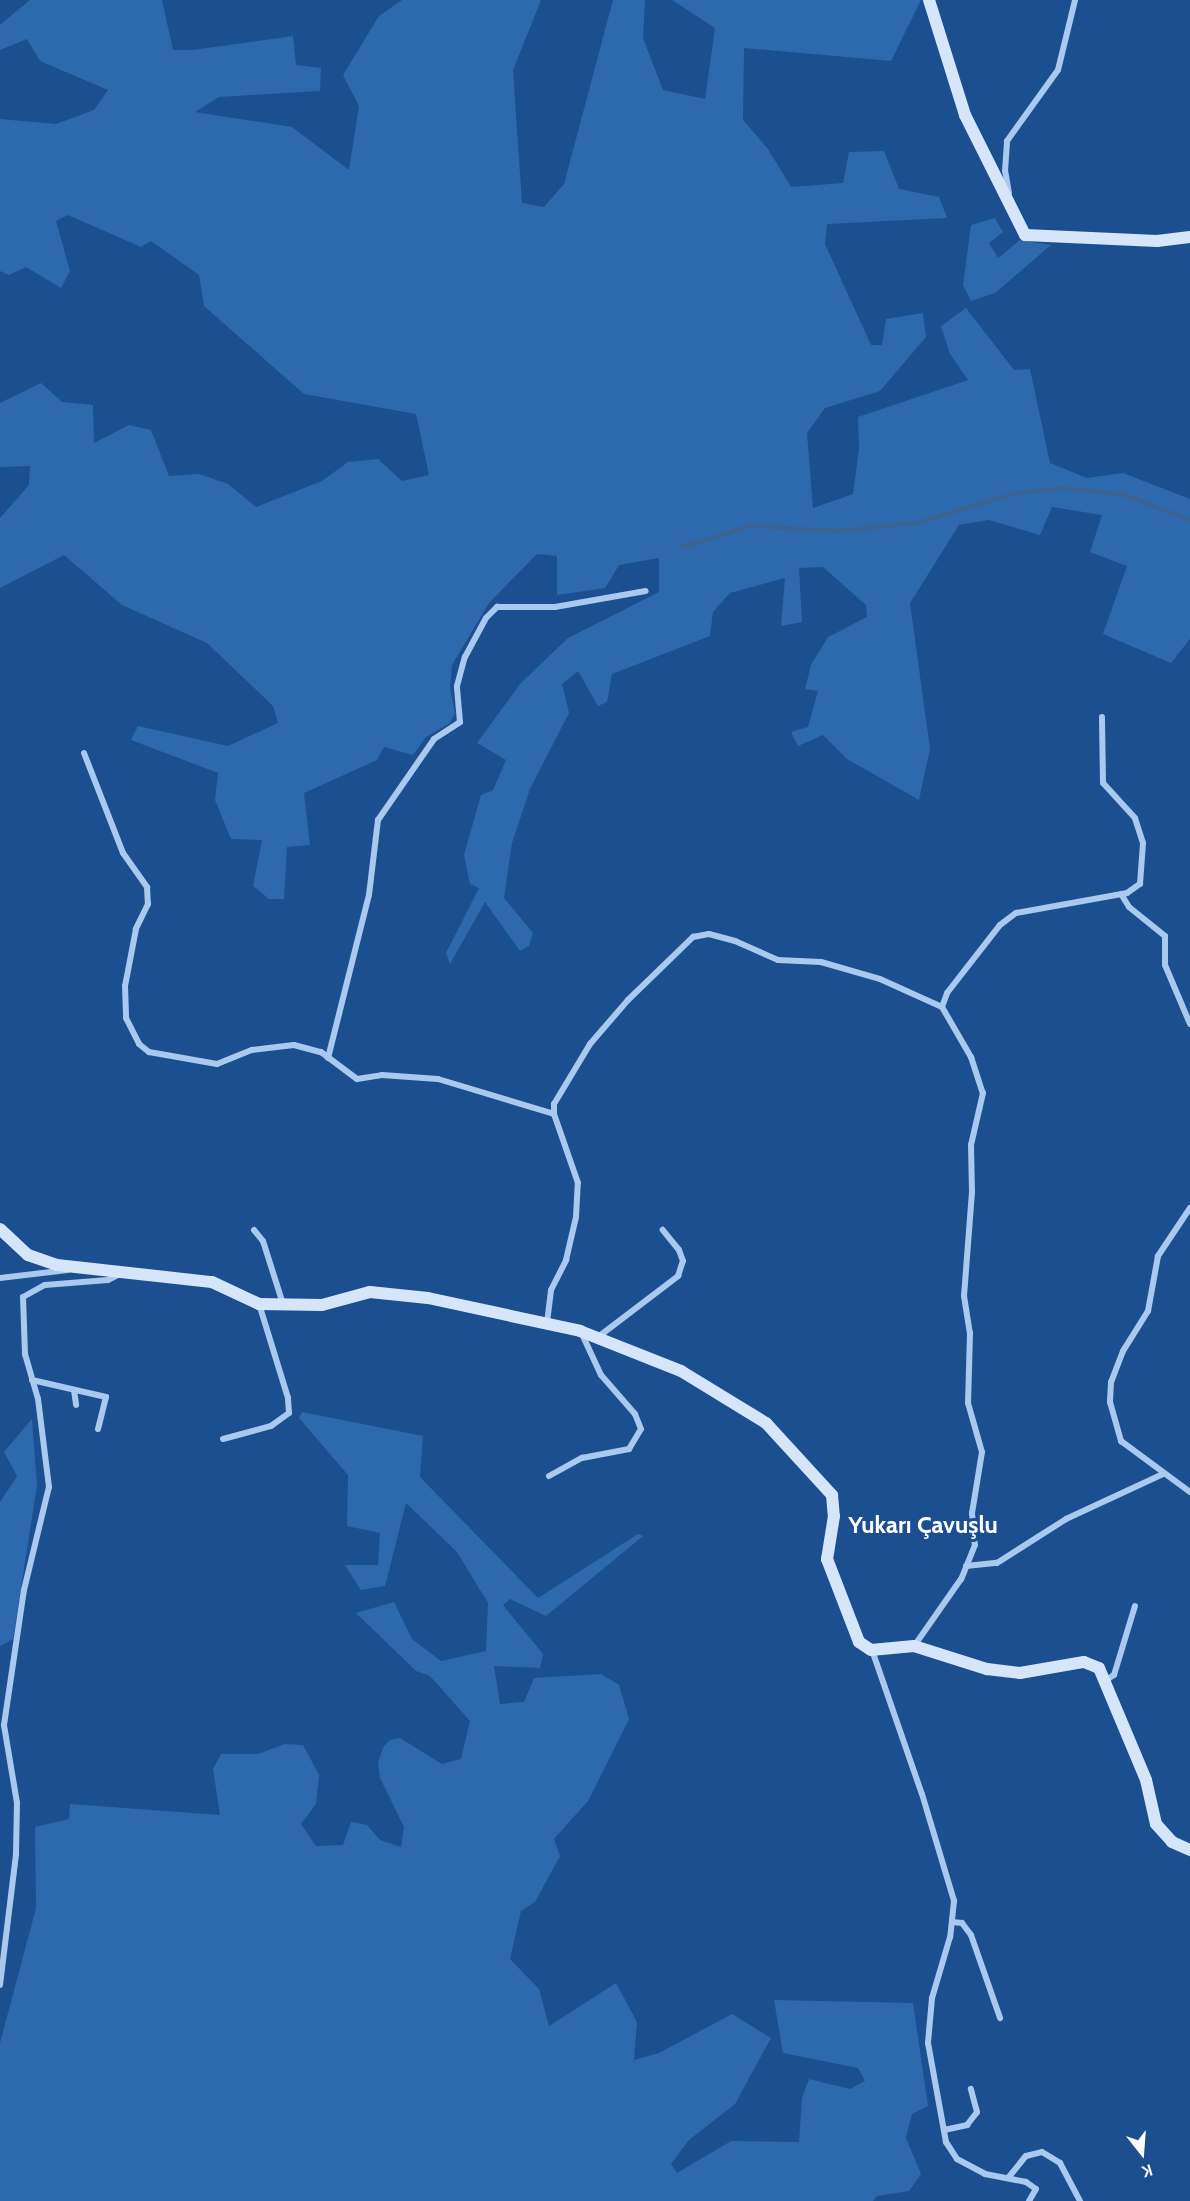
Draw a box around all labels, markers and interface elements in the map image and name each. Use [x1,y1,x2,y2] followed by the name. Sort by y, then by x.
[848,1511,998,1539] district label: Yukarı Çavuşlu
[1112,2123,1172,2183] north arrow
[1140,2160,1155,2181] text: K

